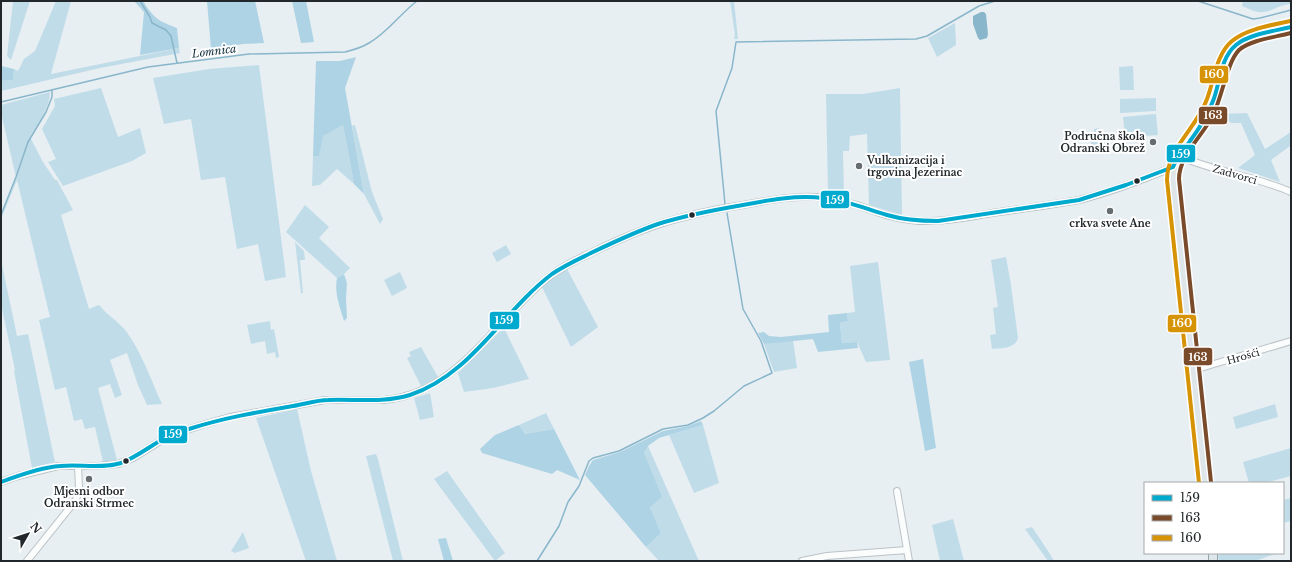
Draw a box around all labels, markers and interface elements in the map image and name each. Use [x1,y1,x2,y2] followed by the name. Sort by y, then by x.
[190,41,237,61] water label: Lomnica
[1199,65,1229,84] line badge: 160
[1204,67,1224,81] text: 160
[1198,106,1228,125] line badge: 163
[1203,108,1223,122] text: 163
[1060,130,1145,155] place label: Područna škola Odranski Obrež
[1148,137,1158,147] marker: Područna škola Odranski Obrež
[1166,144,1196,163] line badge: 159
[1172,147,1190,161] text: 159
[866,154,963,179] place label: Vulkanizacija i trgovina Jezerinac
[854,161,864,171] marker: Vulkanizacija i trgovina Jezerinac
[1211,162,1259,187] street label: Zadvorci
[1132,176,1142,186] unlabelled marker
[820,190,850,209] line badge: 159
[826,193,844,207] text: 159
[1105,206,1115,216] marker: crkva svete Ane
[687,210,697,220] unlabelled marker
[1069,217,1151,230] place label: crkva svete Ane
[489,311,520,330] line badge: 159
[495,313,513,327] text: 159
[1167,314,1197,333] line badge: 160
[1172,316,1192,330] text: 160
[1225,345,1262,367] street label: Hrošći
[1183,347,1213,366] line badge: 163
[1188,350,1208,364] text: 163
[158,425,188,444] line badge: 159
[164,427,182,441] text: 159
[121,456,131,466] unlabelled marker
[84,474,94,484] marker: Mjesni odbor Odranski Strmec
[1144,482,1284,554] legend
[44,485,134,510] place label: Mjesni odbor Odranski Strmec
[1180,490,1200,505] text: 159
[1180,510,1200,525] text: 163
[8,514,48,554] north arrow
[27,519,45,537] text: N
[1180,530,1202,545] text: 160

